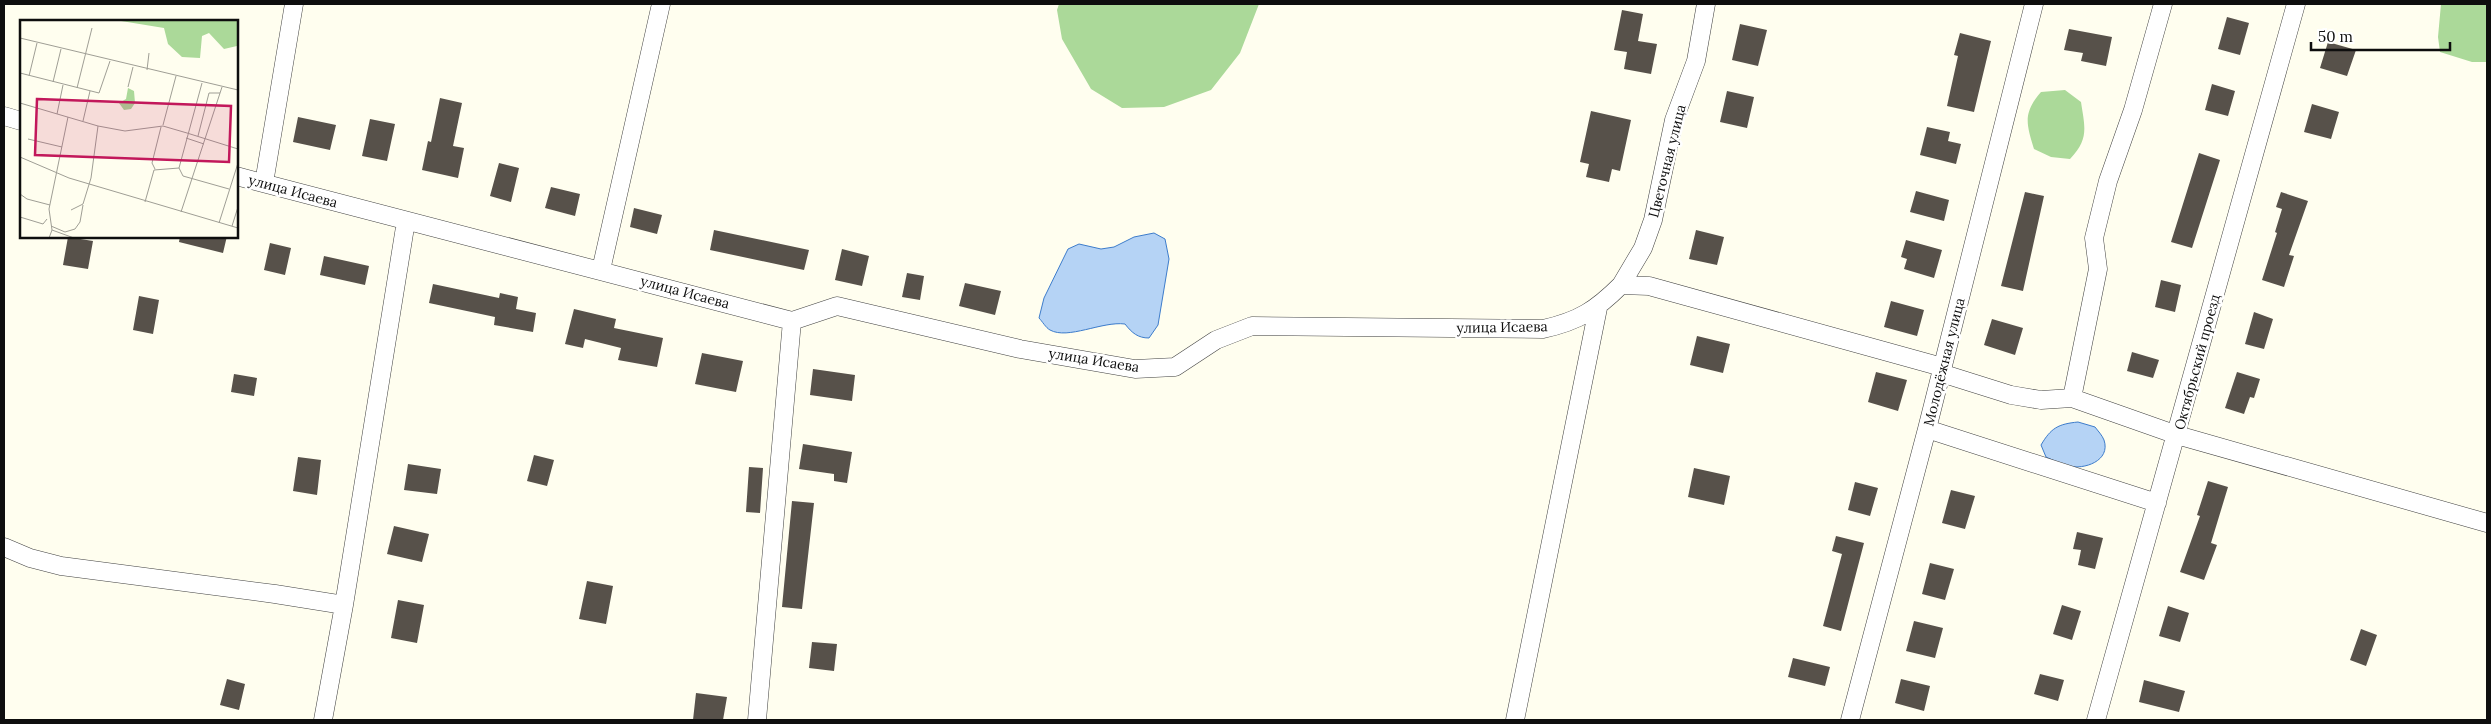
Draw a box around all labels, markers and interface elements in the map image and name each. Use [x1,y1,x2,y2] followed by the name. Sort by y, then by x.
[20,20,238,238] inset map
[2311,20,2450,52] scale bar
[2318,27,2353,46] text: 50 m
[1644,103,1690,219] street label: Цветочная улица
[247,170,339,212] street label: улица Исаева
[639,271,731,313] street label: улица Исаева
[2170,292,2224,432] street label: Октябрьский проезд
[1919,296,1969,428] street label: Молодёжная улица
[1456,317,1548,337] street label: улица Исаева
[1047,344,1141,376] street label: улица Исаева

